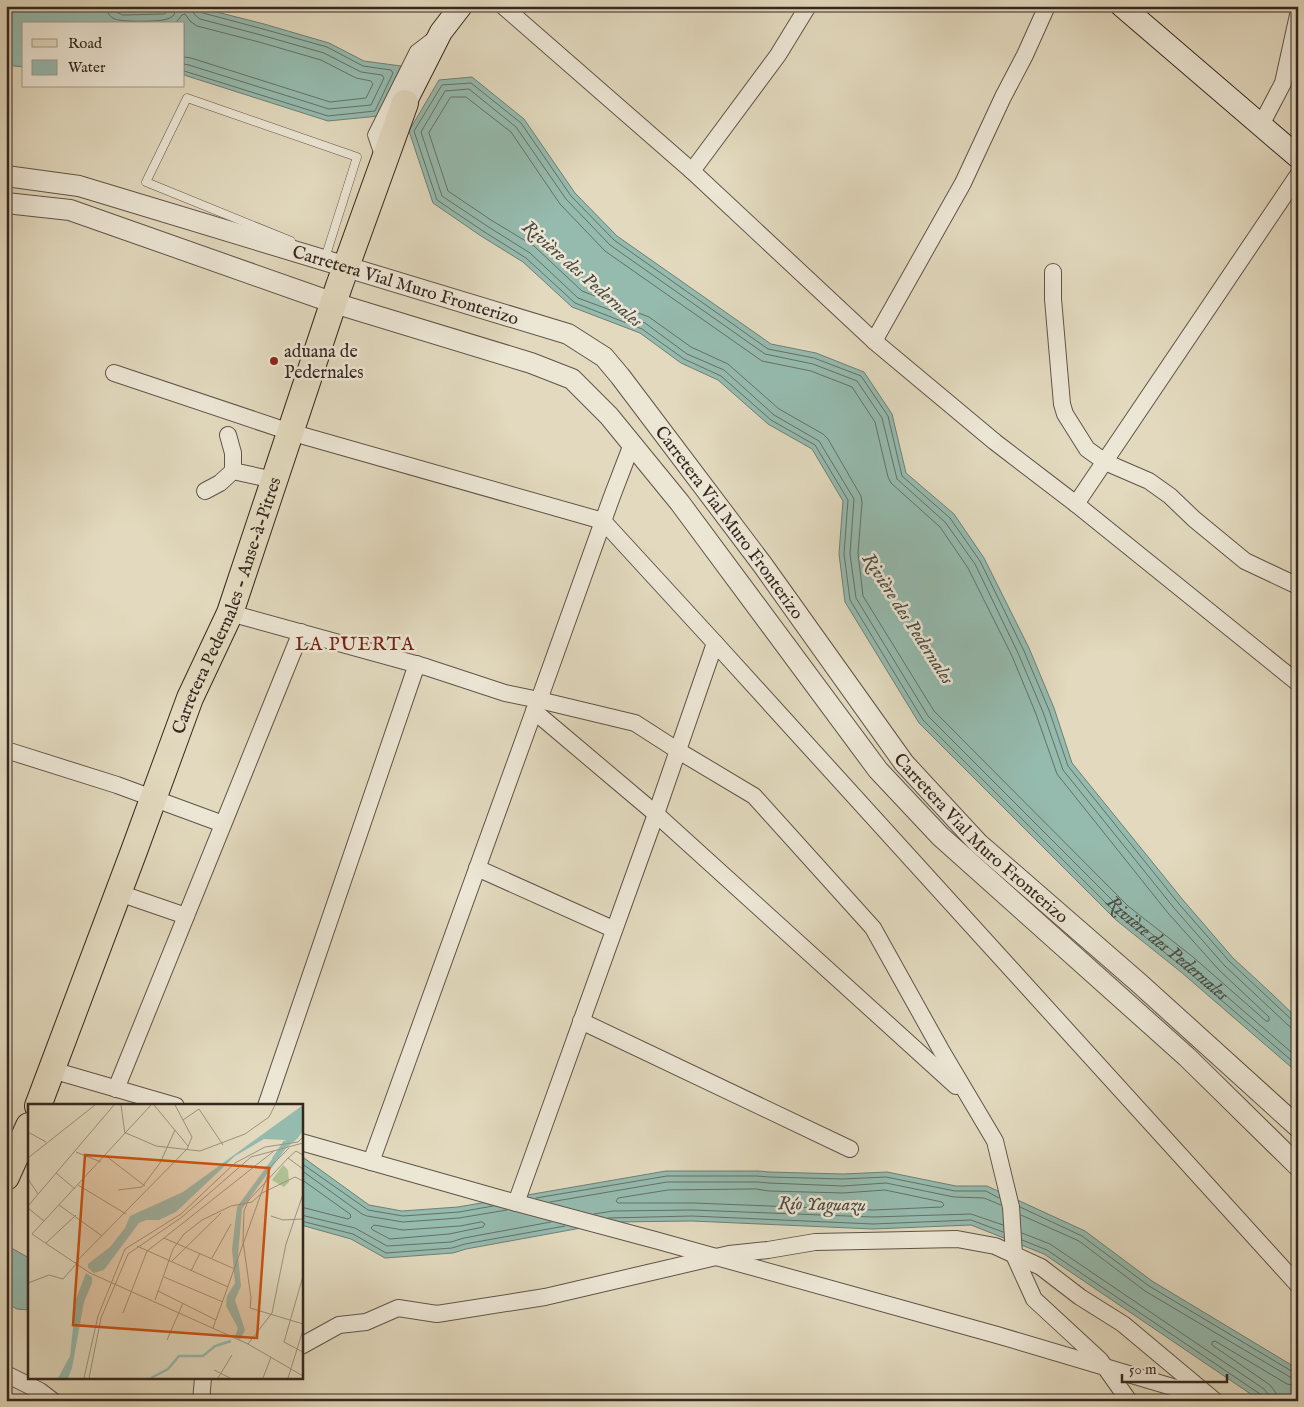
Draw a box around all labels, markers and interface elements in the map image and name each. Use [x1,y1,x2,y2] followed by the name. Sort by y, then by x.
[22,22,185,88] legend
[68,34,103,53] text: Road
[68,58,106,77] text: Water
[516,216,647,334] water label: Rivière des Pedernales
[289,241,522,332] street label: Carretera Vial Muro Fronterizo
[284,341,364,385] place label: aduana de Pedernales
[268,355,280,367] marker: aduana de Pedernales
[649,422,808,625] street label: Carretera Vial Muro Fronterizo
[168,474,287,738] street label: Carretera Pedernales - Anse-à-Pitres
[856,549,959,690] water label: Rivière des Pedernales
[295,633,415,657] district label: LA PUERTA
[888,749,1073,929] street label: Carretera Vial Muro Fronterizo
[1100,891,1233,1007] water label: Rivière des Pedernales
[28,1104,302,1380] inset map
[778,1192,866,1218] water label: Río Yaguazu
[1122,1352,1226,1384] scale bar
[1129,1360,1157,1379] text: 50 m

